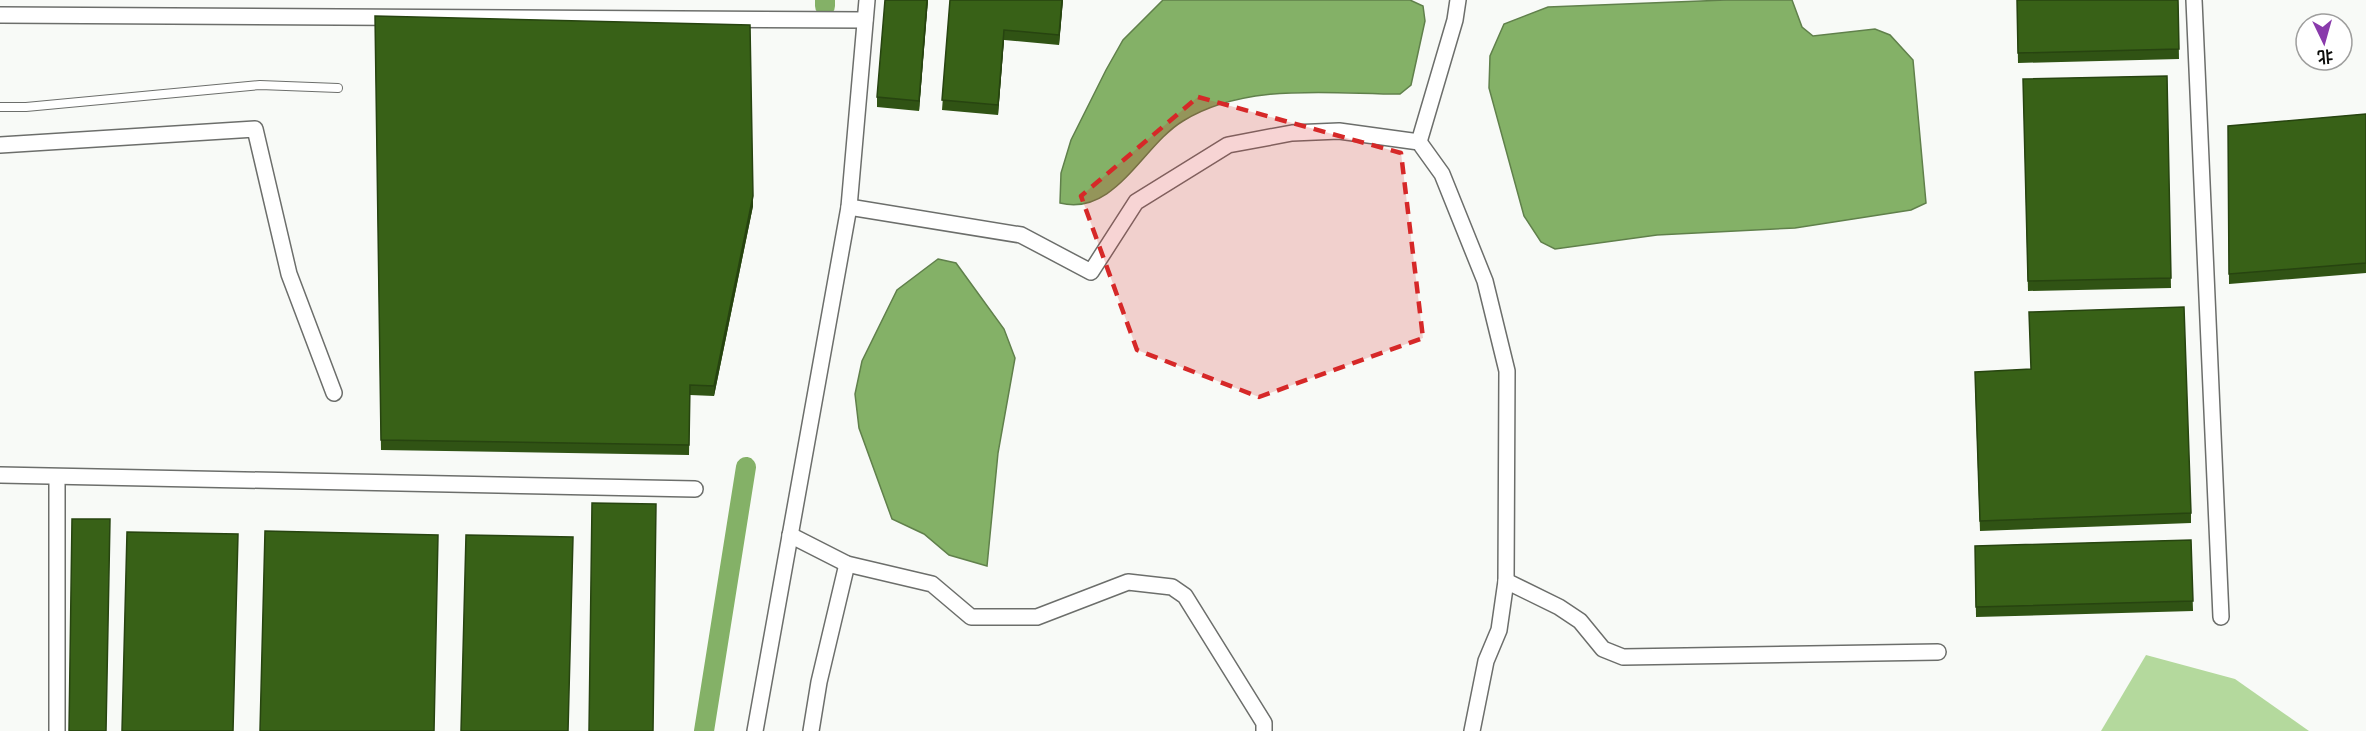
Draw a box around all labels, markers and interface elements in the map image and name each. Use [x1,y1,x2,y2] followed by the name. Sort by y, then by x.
[2294,12,2354,72] north arrow
[2316,46,2334,67] text: 北

